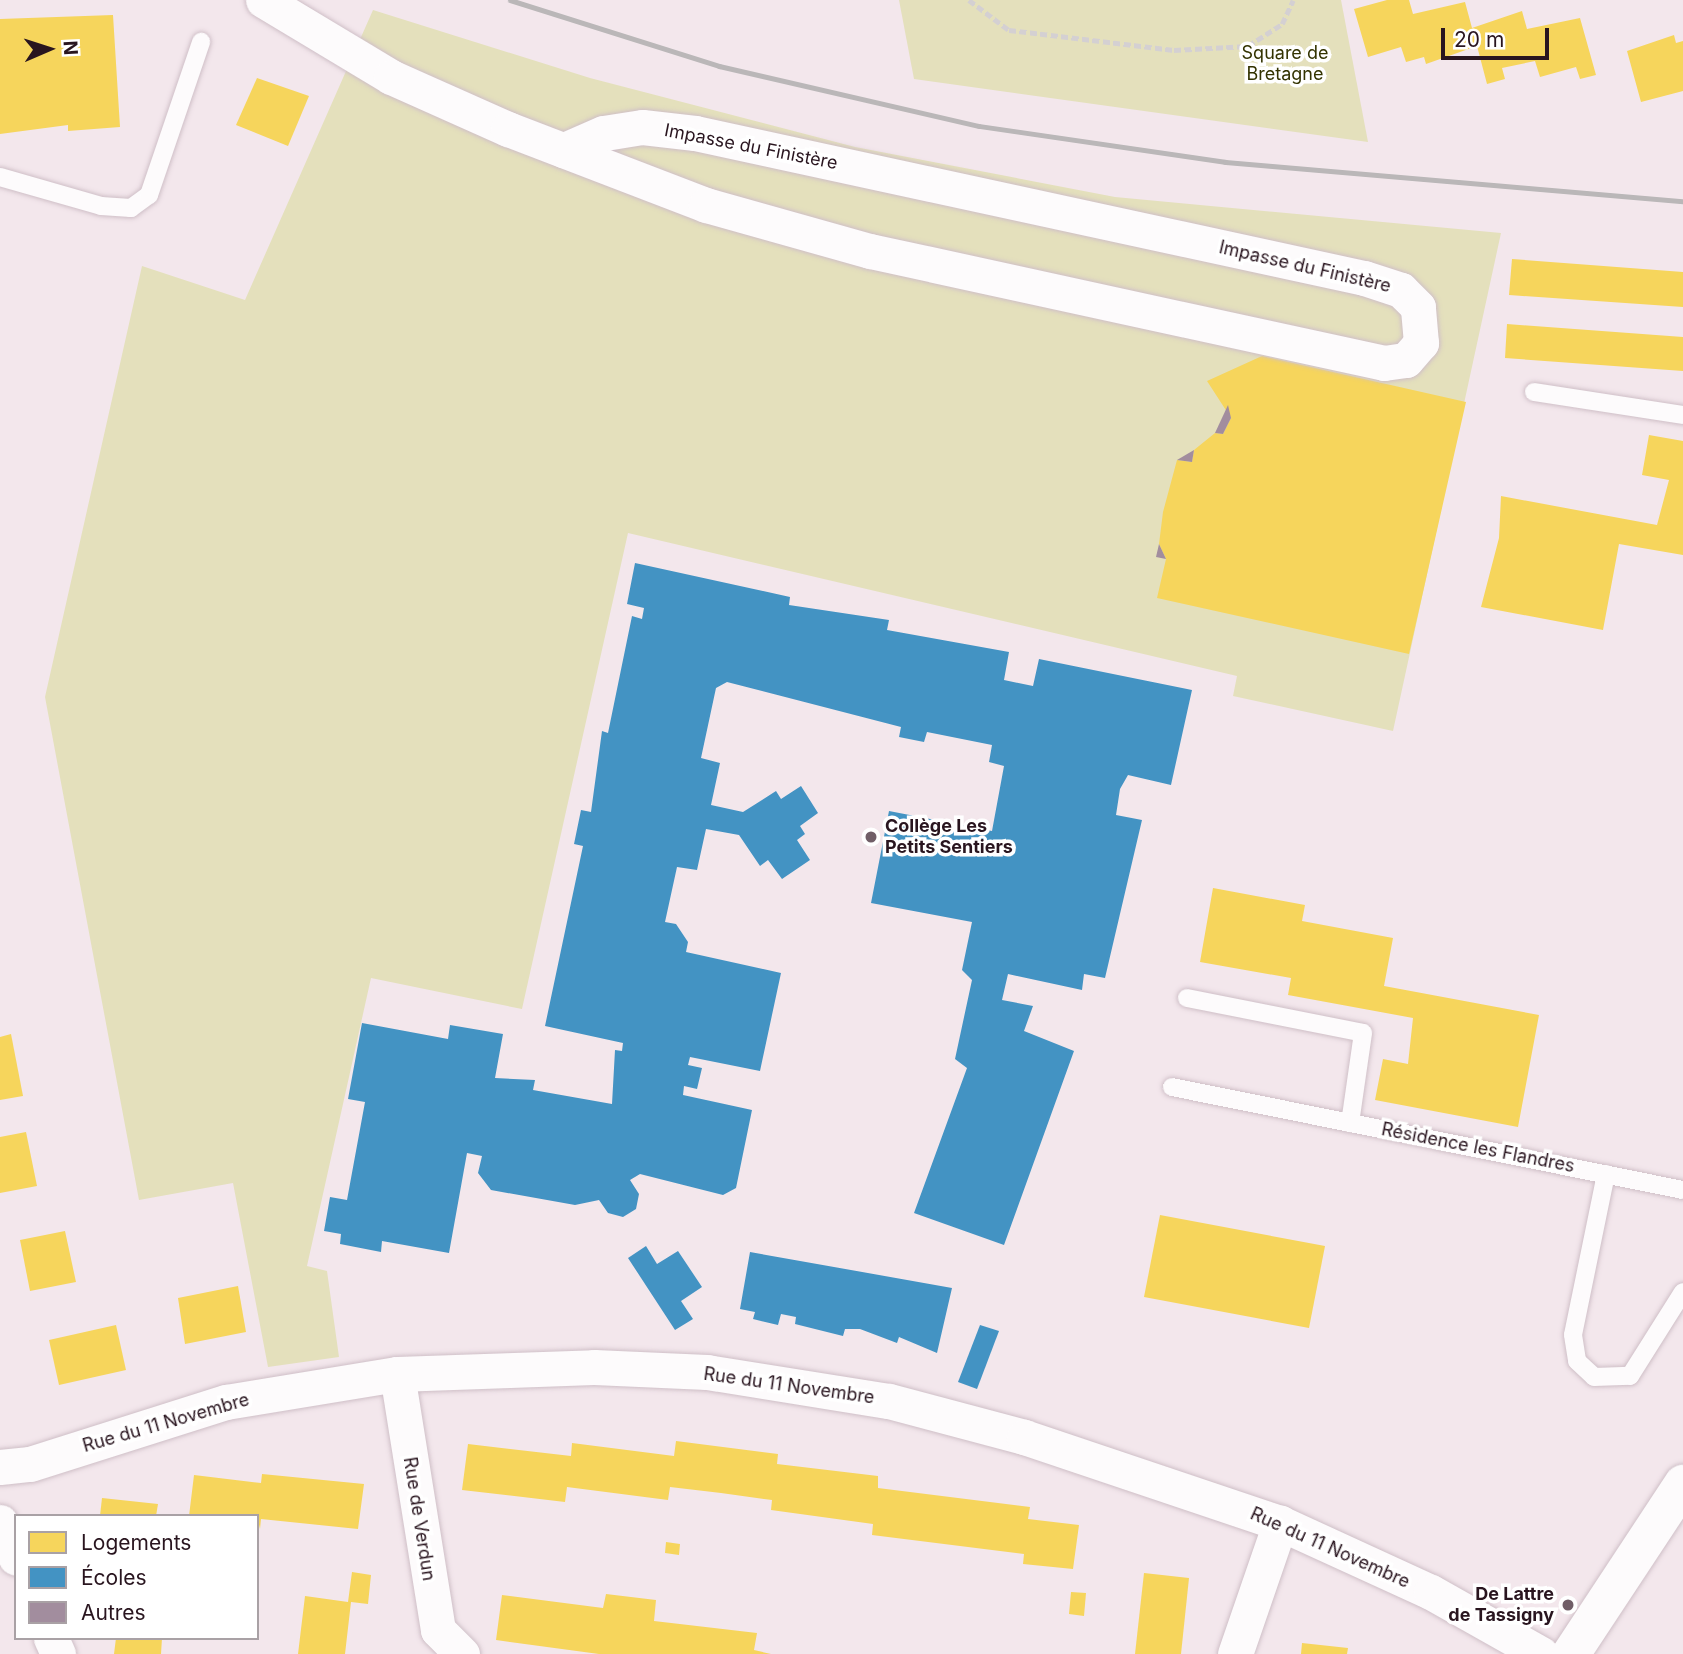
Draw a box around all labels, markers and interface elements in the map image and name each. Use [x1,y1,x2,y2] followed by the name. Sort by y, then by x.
[14,14,84,84] north arrow
[1445,14,1554,58] scale bar
[1454,27,1504,52] text: 20 m
[59,40,82,56] text: N
[1242,43,1328,86] park label: Square de Bretagne
[663,120,839,174] street label: Impasse du Finistère
[1217,237,1393,297] street label: Impasse du Finistère
[885,816,1013,858] place label: Collège Les Petits Sentiers
[863,829,879,845] marker: Collège Les Petits Sentiers
[1380,1119,1576,1177] street label: Résidence les Flandres
[702,1363,876,1409] street label: Rue du 11 Novembre
[80,1389,252,1457] street label: Rue du 11 Novembre
[399,1456,439,1582] street label: Rue de Verdun
[1247,1503,1413,1593] street label: Rue du 11 Novembre
[14,1514,259,1640] legend
[81,1530,191,1555] text: Logements
[81,1565,147,1590] text: Écoles
[1448,1584,1554,1626] place label: De Lattre de Tassigny
[1560,1597,1576,1613] marker: De Lattre de Tassigny
[81,1600,146,1625] text: Autres

